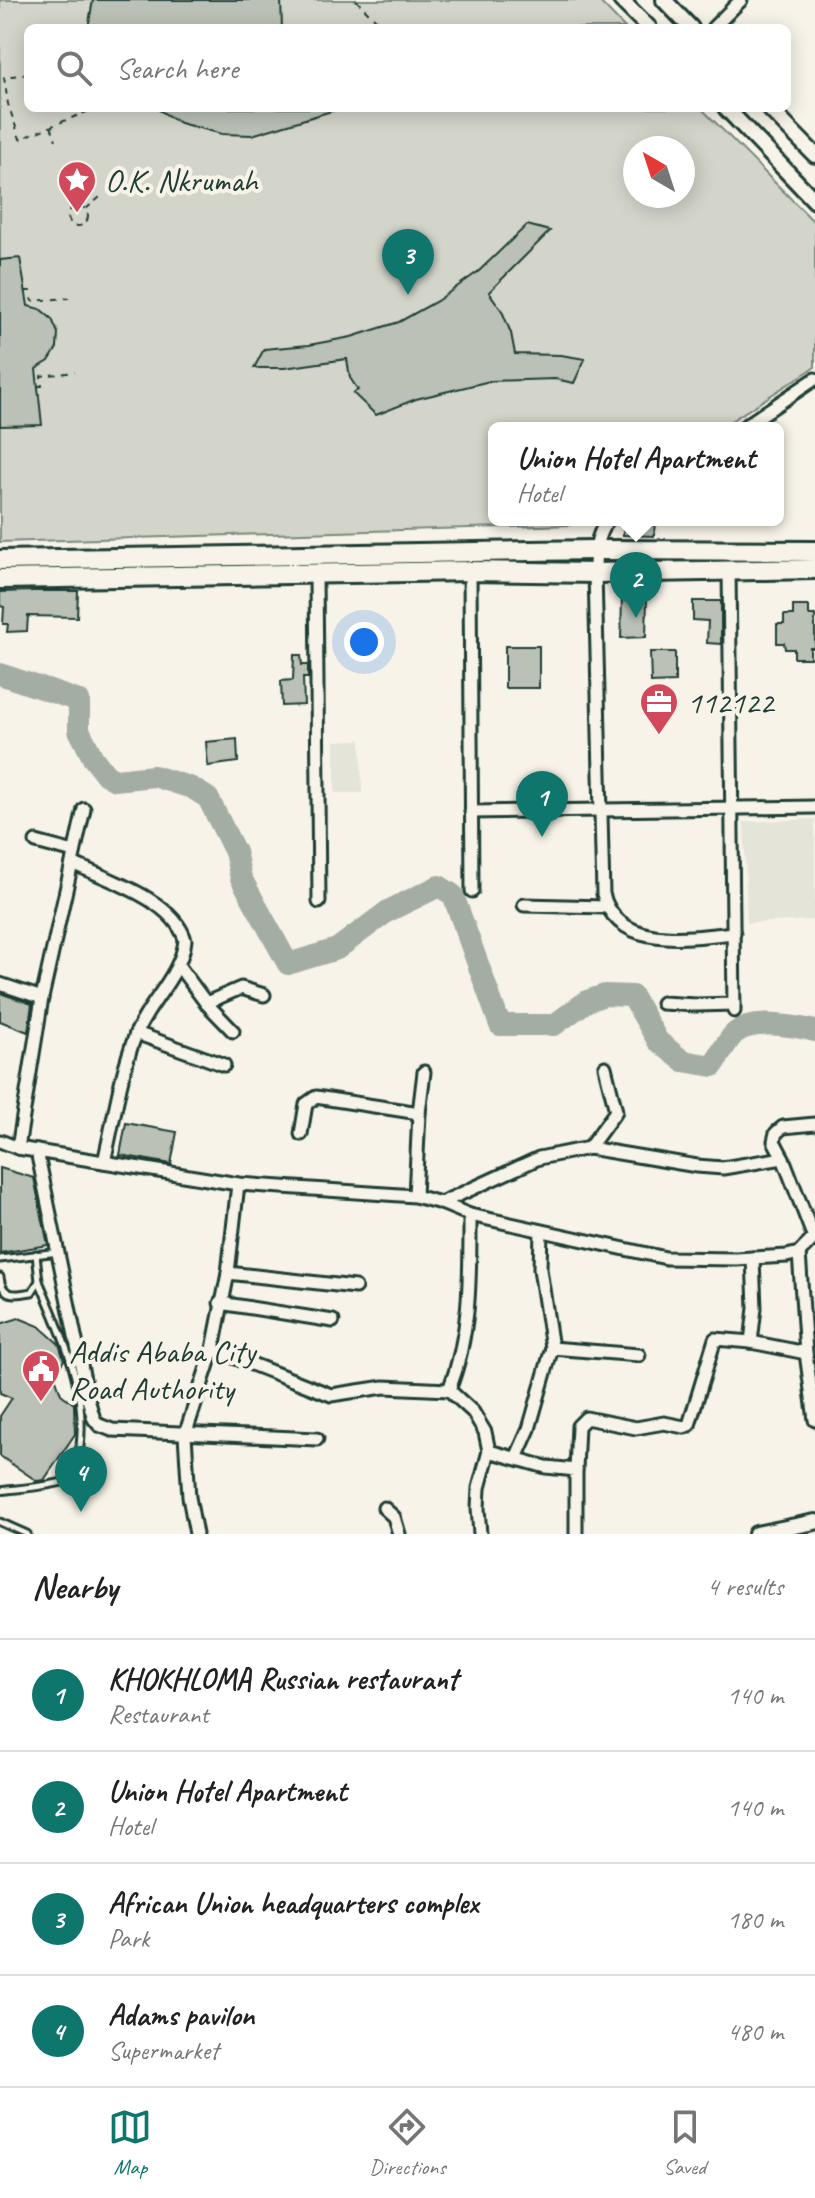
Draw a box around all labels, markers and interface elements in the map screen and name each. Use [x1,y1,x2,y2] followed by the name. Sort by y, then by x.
[24,24,791,112] search box
[52,46,96,90] icon: search
[116,49,238,87] text: Search here
[623,136,695,208] north arrow
[56,159,98,214] place icon: O.K. Nkrumah
[105,160,260,201] place label: O.K. Nkrumah
[382,229,434,295] pin: 3
[488,422,784,526] popup
[517,439,755,477] text: Union Hotel Apartment
[517,477,562,510] text: Hotel
[610,552,662,618] pin: 2
[344,622,384,662] your location
[638,681,680,736] office icon: 112122
[687,682,776,723] place label: 112122
[516,771,568,837] pin: 1
[69,1331,258,1409] place label: Addis Ababa City Road Authority
[20,1348,62,1403] public building icon: Addis Ababa City Road Authority
[55,1446,107,1512] pin: 4
[32,1565,118,1608] text: Nearby
[707,1570,783,1603] text: 4 results
[108,1660,458,1698] text: KHOKHLOMA Russian restaurant
[52,1679,64,1712] text: 1
[727,1679,783,1712] text: 140 m
[108,1698,209,1731] text: Restaurant
[108,1772,347,1810] text: Union Hotel Apartment
[52,1791,64,1824] text: 2
[727,1791,783,1824] text: 140 m
[108,1810,153,1843] text: Hotel
[108,1884,478,1922] text: African Union headquarters complex
[52,1903,64,1936] text: 3
[727,1903,783,1936] text: 180 m
[108,1922,149,1955] text: Park
[108,1996,254,2034] text: Adams pavilon
[52,2015,64,2048] text: 4
[727,2015,783,2048] text: 480 m
[108,2034,219,2067] text: Supermarket
[108,2105,152,2181] tab: Map
[369,2105,446,2181] tab: Directions
[663,2105,707,2181] tab: Saved

